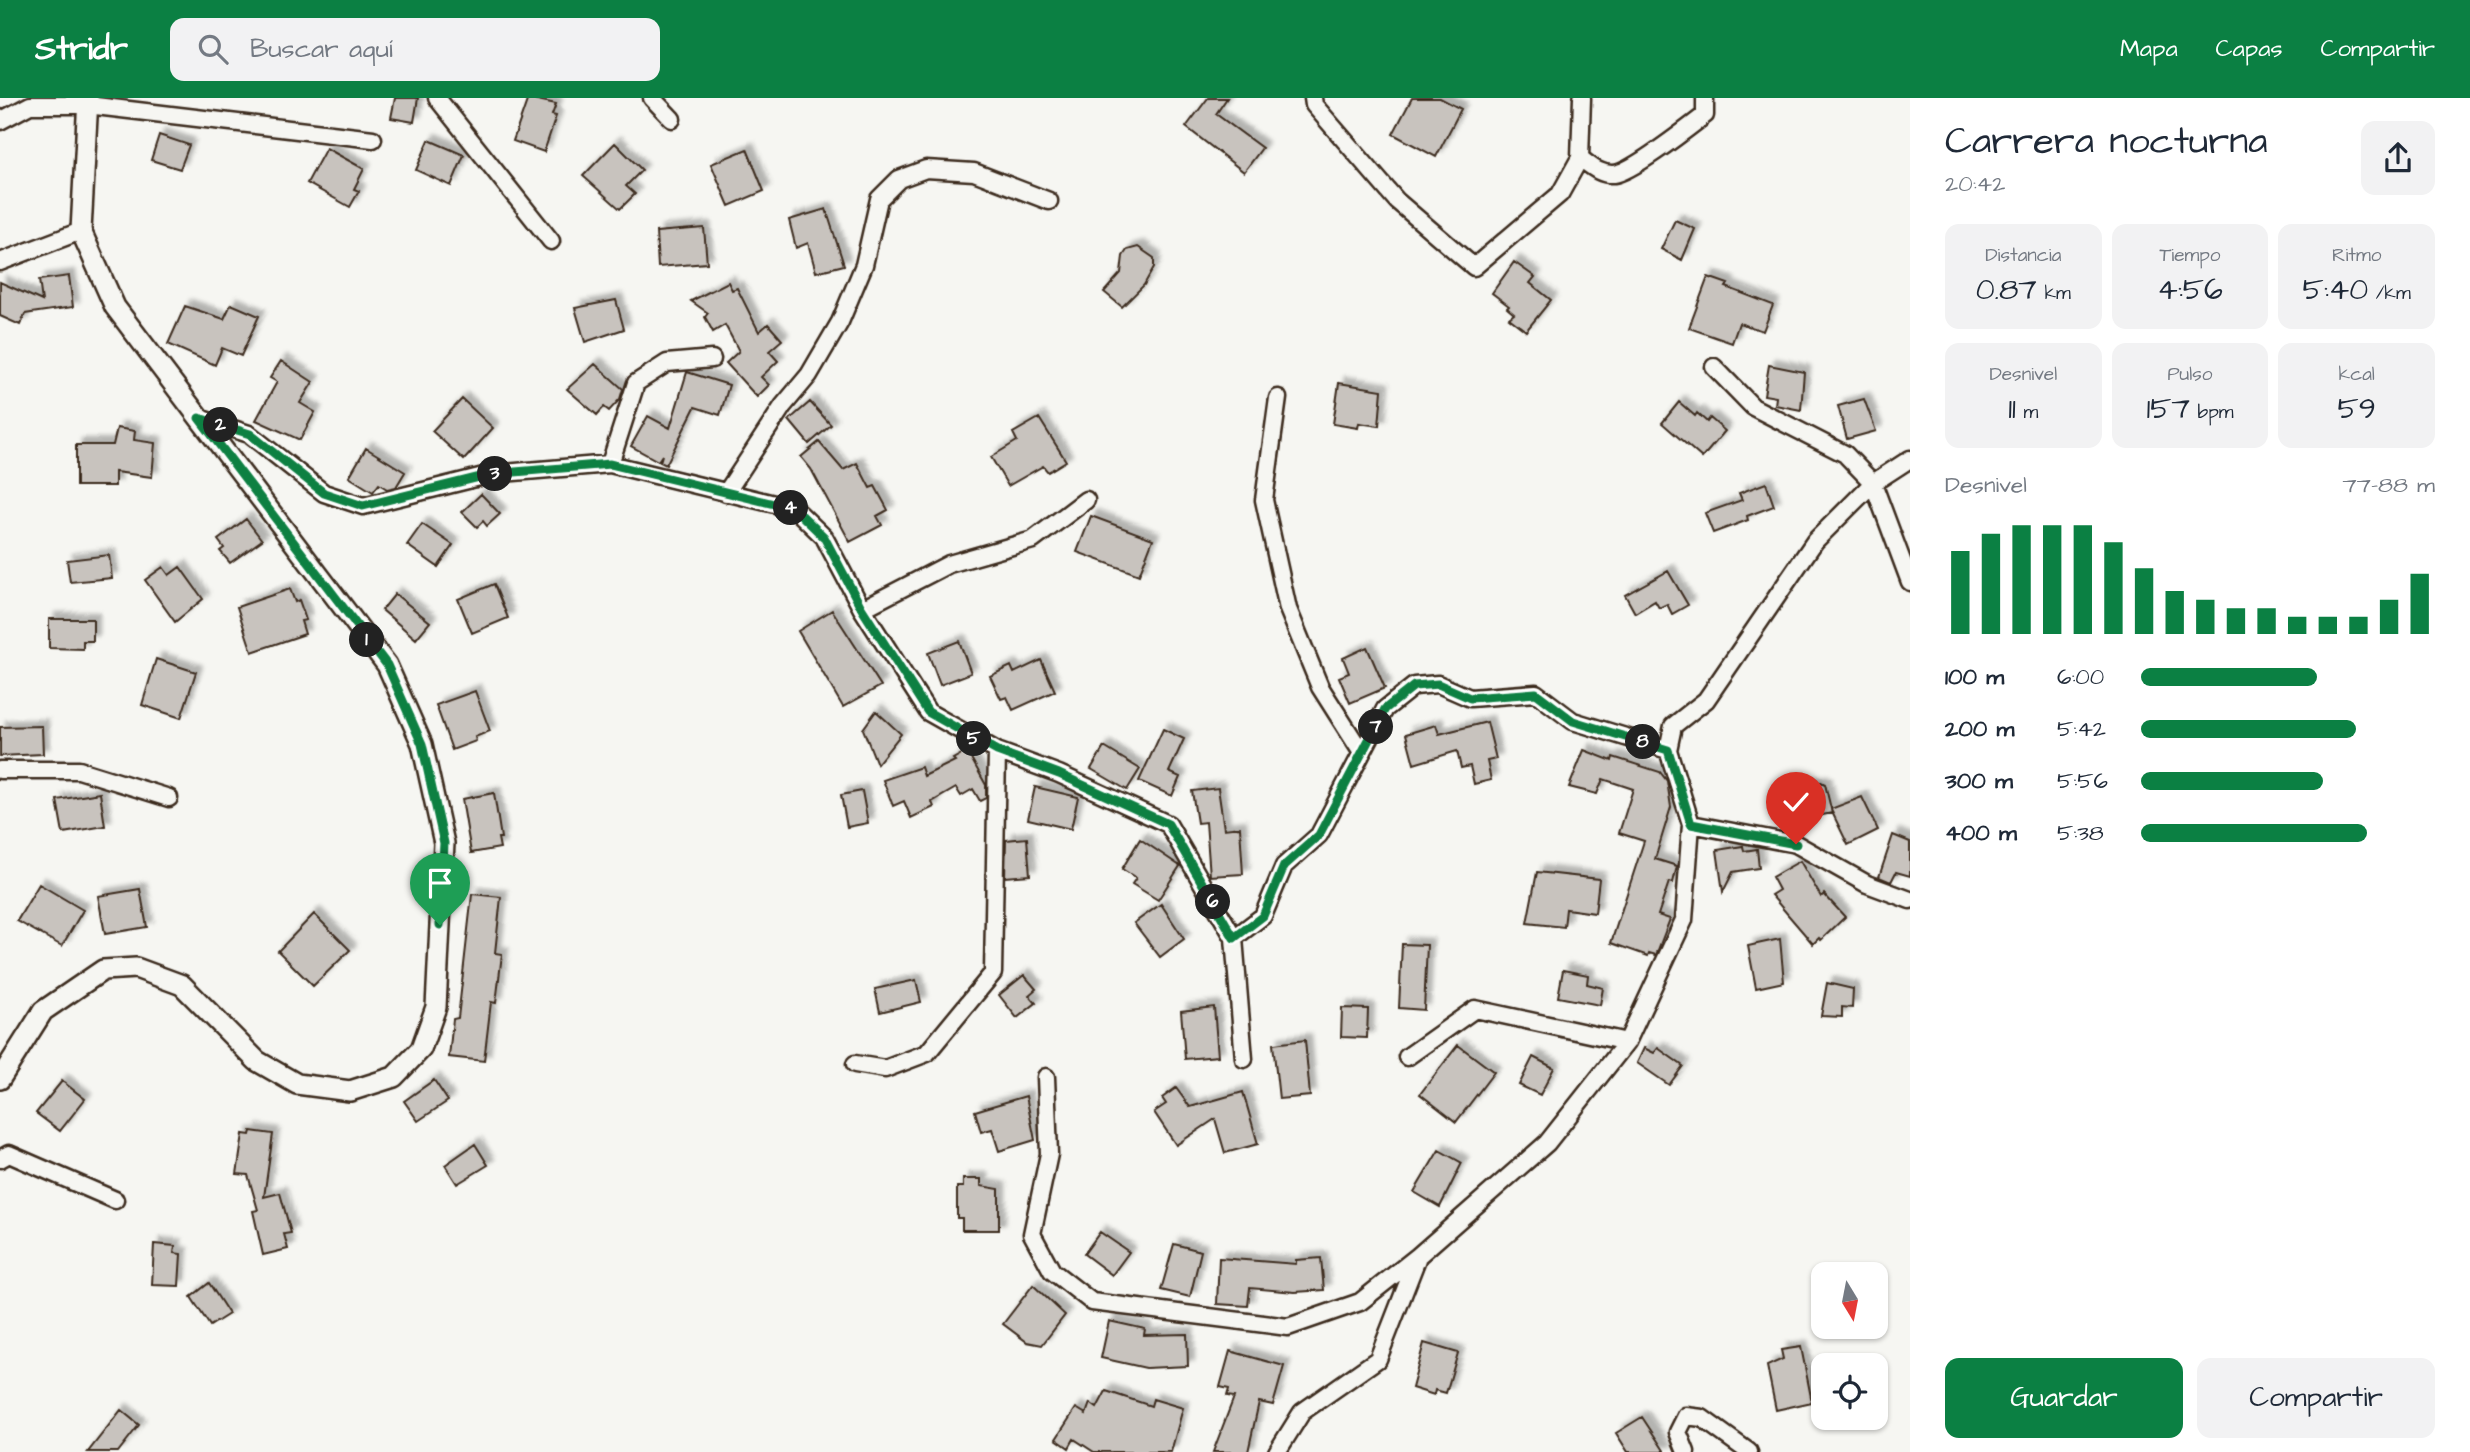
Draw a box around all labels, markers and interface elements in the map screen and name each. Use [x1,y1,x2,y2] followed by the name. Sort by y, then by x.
[170,18,660,81] search box
[35,26,128,72] text: Stridr
[194,30,232,68] icon: search
[250,31,393,67] text: Buscar aquí
[2120,32,2178,66] text: Mapa
[2216,32,2282,66] text: Capas
[2320,32,2435,66] text: Compartir
[1945,116,2268,168] text: Carrera nocturna
[2361,121,2435,195] button: share
[1945,168,2005,200] text: 20:42
[1985,242,2061,269] text: Distancia
[2159,242,2221,269] text: Tiempo
[2332,242,2381,269] text: Ritmo
[1976,269,2037,311] text: 0.87
[2157,269,2223,311] text: 4:56
[2303,269,2368,311] text: 5:40
[2037,280,2071,307] text: km
[2368,280,2411,307] text: /km
[1990,361,2057,388] text: Desnivel
[2168,361,2212,388] text: Pulso
[2338,361,2375,388] text: kcal
[2008,388,2016,430] text: 11
[2146,388,2190,430] text: 157
[2338,388,2376,430] text: 59
[2016,399,2038,426] text: m
[2190,399,2234,426] text: bpm
[204,408,238,442] pin: 2
[215,411,226,438] text: 2
[477,456,512,492] pin: 3
[490,460,499,487] text: 3
[1945,469,2027,501] text: Desnivel
[2343,469,2435,501] text: 77–88 m
[774,490,808,526] pin: 4
[784,494,797,521] text: 4
[350,622,384,658] pin: 1
[365,626,368,653] text: 1
[1945,661,2004,693] text: 100 m
[2057,661,2104,693] text: 6:00
[1358,710,1394,744] pin: 7
[1370,713,1381,740] text: 7
[1945,713,2014,745] text: 200 m
[2057,713,2106,745] text: 5:42
[956,722,992,756] pin: 5
[1626,724,1660,760] pin: 8
[967,725,980,752] text: 5
[1636,728,1649,755] text: 8
[1945,765,2013,797] text: 300 m
[2057,765,2108,797] text: 5:56
[1766,772,1826,844] pin
[1777,783,1815,821] icon: check
[1945,817,2017,849] text: 400 m
[2057,817,2104,849] text: 5:38
[410,853,470,925] pin
[421,864,459,902] icon: arrive
[1196,884,1230,920] pin: 6
[1207,888,1218,915] text: 6
[1811,1262,1888,1339] north arrow
[1811,1262,1888,1430] map controls
[1811,1353,1888,1430] button: locate
[1945,1358,2183,1438] button: Guardar
[2197,1358,2435,1438] button: Compartir

